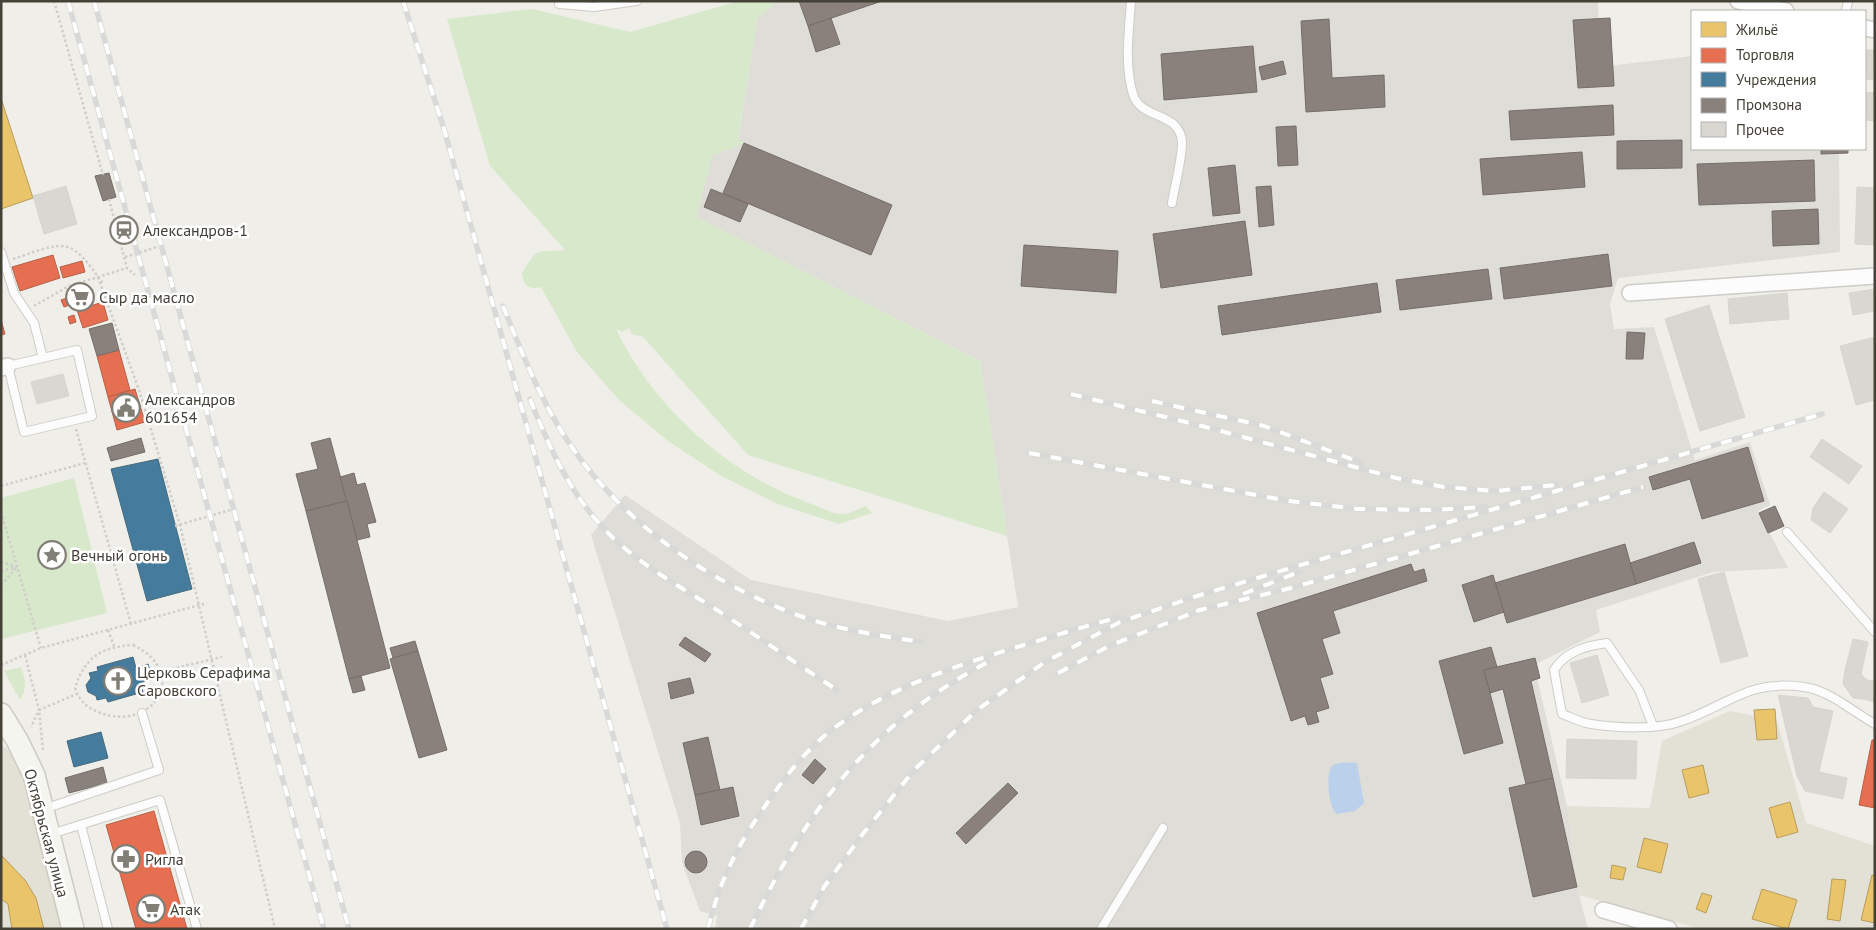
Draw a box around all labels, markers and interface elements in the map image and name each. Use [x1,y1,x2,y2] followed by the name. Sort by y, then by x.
[1691,10,1866,150] legend
[1735,20,1778,39] text: Жильё
[1736,45,1794,64] text: Торговля
[1736,70,1816,89] text: Учреждения
[1736,95,1802,114] text: Промзона
[1736,120,1784,139] text: Прочее
[109,215,139,245] station icon: Александров-1
[143,220,248,240] place label: Александров-1
[65,282,95,312] supermarket icon: Сыр да масло
[99,287,195,307] place label: Сыр да масло
[145,389,236,427] place label: Александров 601654
[111,393,141,423] public building icon: Александров 601654
[37,540,67,570] place icon: Вечный огонь
[71,545,167,565] place label: Вечный огонь
[137,662,271,700] place label: Церковь Серафима Саровского
[103,666,133,696] church icon: Церковь Серафима Саровского
[20,766,74,900] street label: Октябрьская улица
[111,844,141,874] pharmacy icon: Ригла
[145,849,184,869] place label: Ригла
[136,894,166,924] supermarket icon: Атак
[170,899,201,919] place label: Атак

